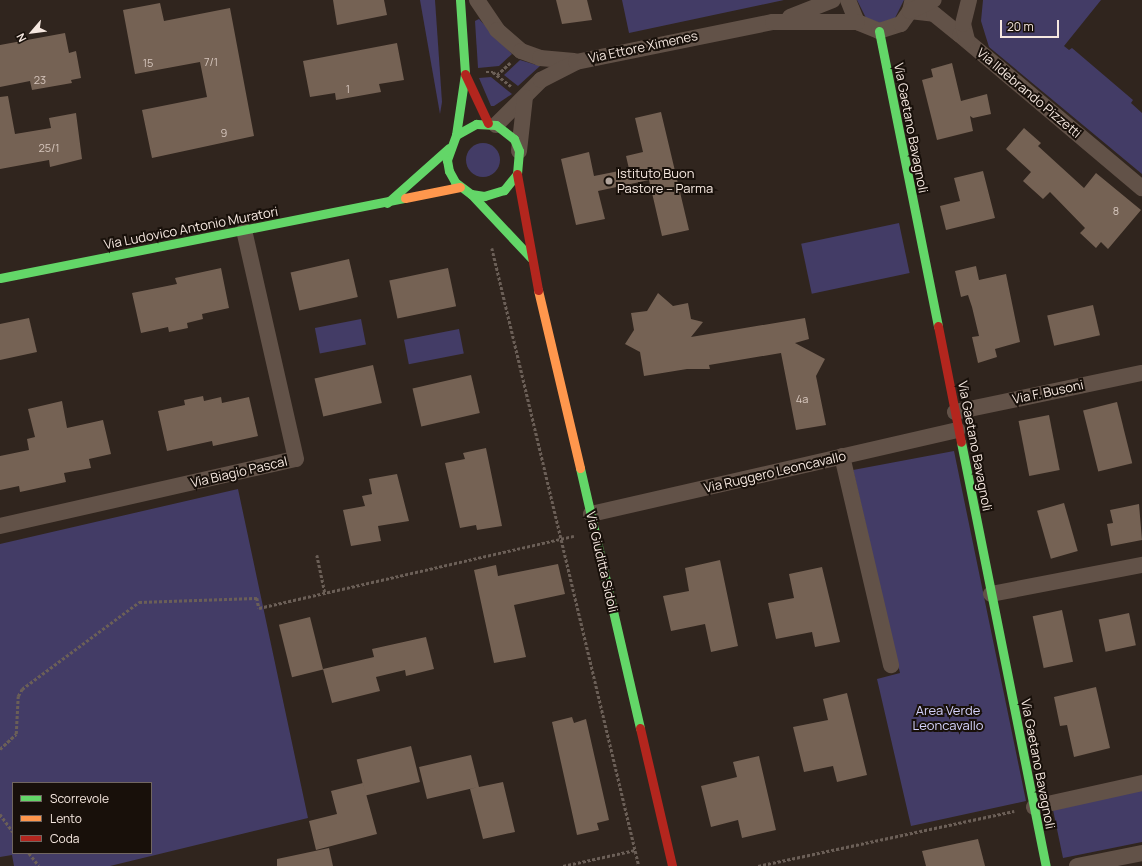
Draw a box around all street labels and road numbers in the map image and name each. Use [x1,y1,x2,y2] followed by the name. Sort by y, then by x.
[587,28,699,66] street label: Via Ettore Ximenes
[974,45,1084,141] street label: Via Ildebrando Pizzetti
[891,62,931,194] street label: Via Gaetano Bavagnoli
[103,203,279,253] street label: Via Ludovico Antonio Muratori
[1011,377,1085,407] street label: Via F. Busoni
[955,380,995,512] street label: Via Gaetano Bavagnoli
[703,448,847,496] street label: Via Ruggero Leoncavallo
[189,453,289,491] street label: Via Biagio Pascal
[583,510,621,614] street label: Via Giuditta Sidoli
[1018,698,1058,830] street label: Via Gaetano Bavagnoli

